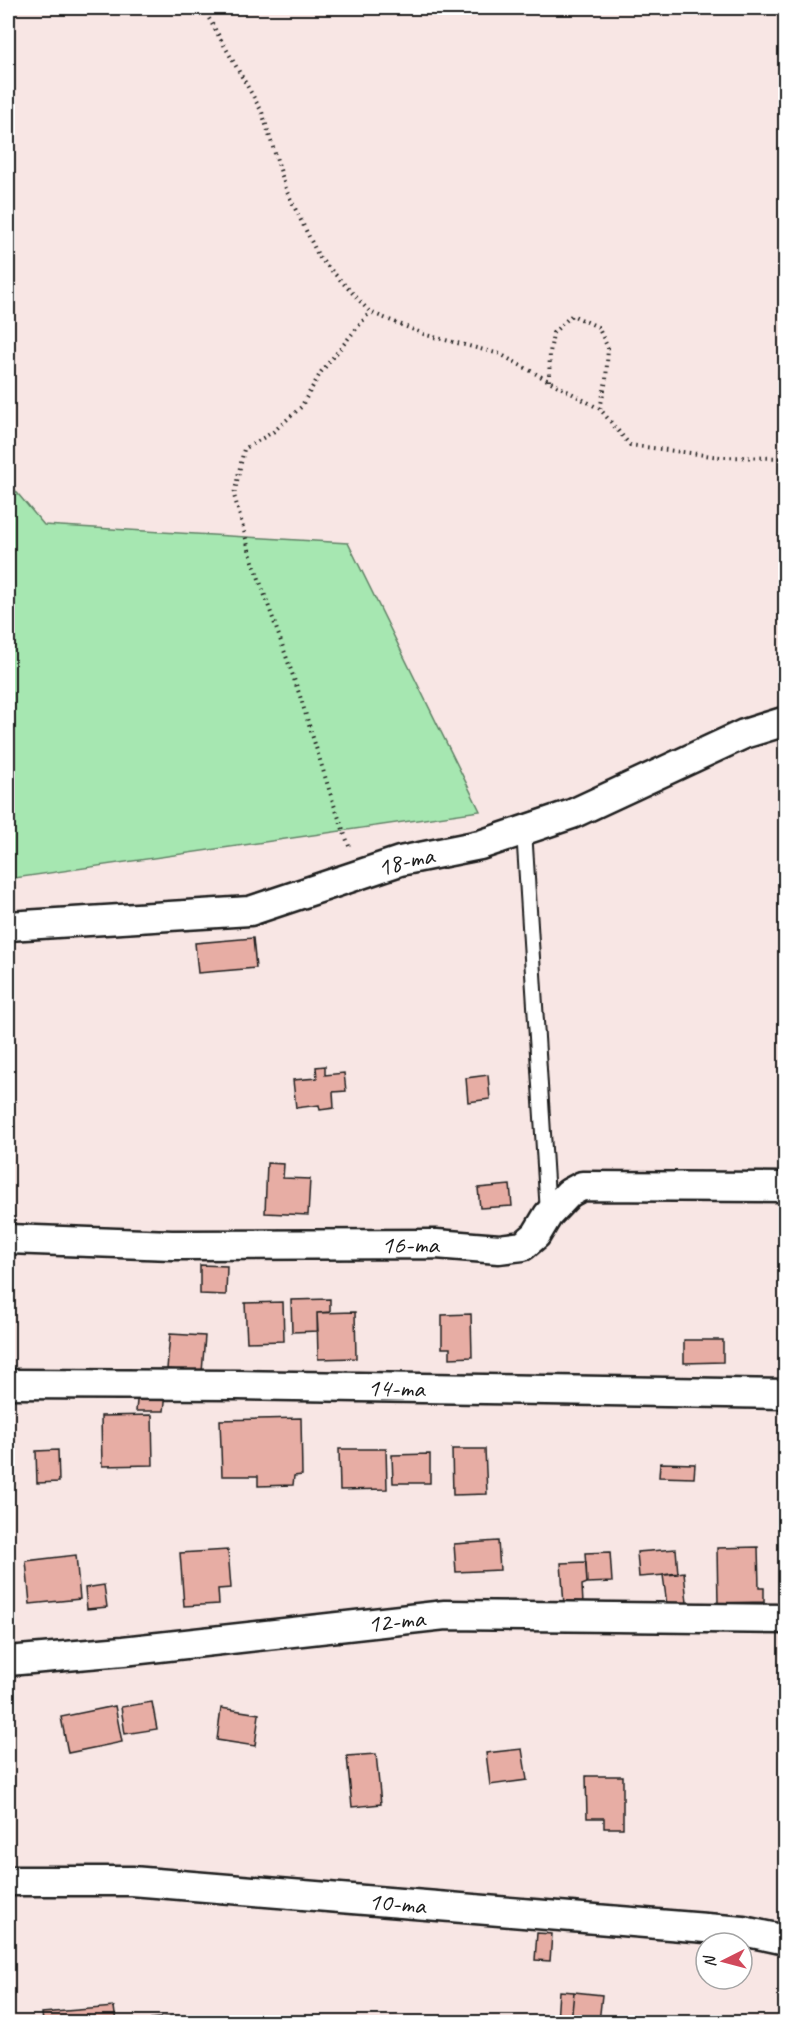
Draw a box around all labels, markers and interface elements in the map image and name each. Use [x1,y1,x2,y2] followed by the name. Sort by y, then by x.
[373,838,438,884] street label: 18-та
[381,1228,440,1261] street label: 16-та
[367,1371,427,1405] street label: 14-та
[366,1601,428,1641] street label: 12-та
[367,1884,429,1922] street label: 10-та
[694,1931,754,1991] north arrow
[699,1953,721,1968] text: N

